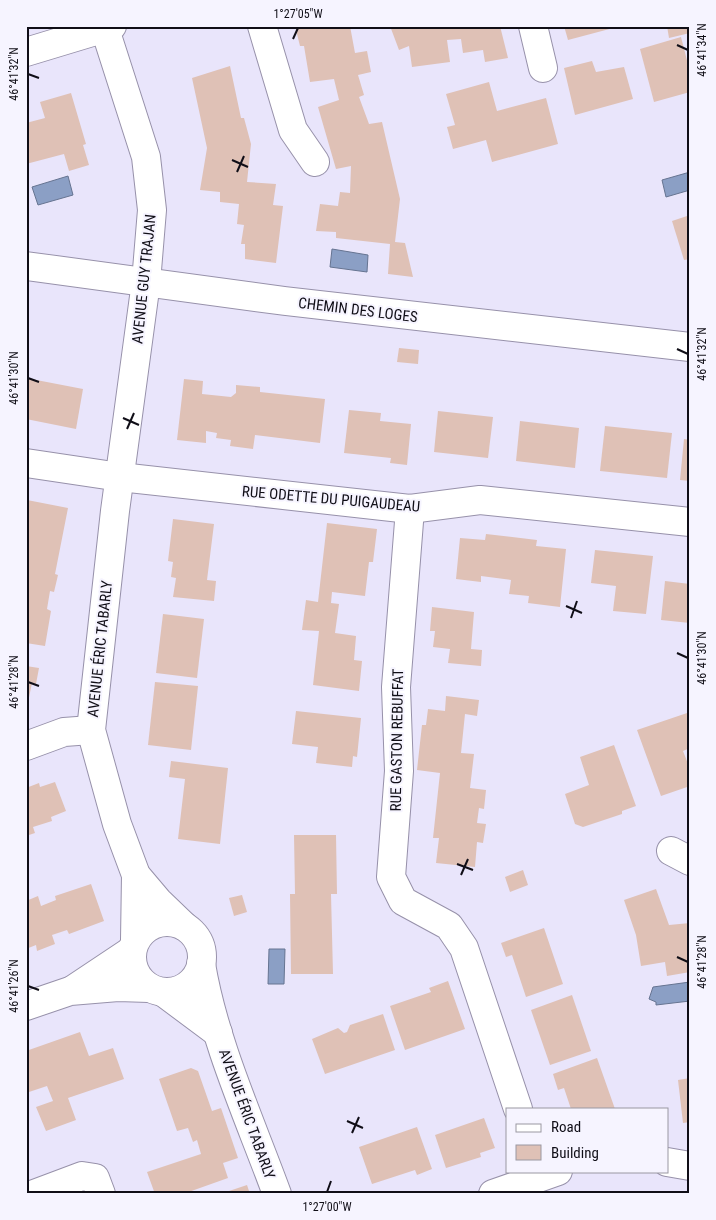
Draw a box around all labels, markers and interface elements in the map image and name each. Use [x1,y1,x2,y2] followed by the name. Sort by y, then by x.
[273,7,323,21] text: 1°27'05"W
[695,23,709,77] text: 46°41'34"N
[7,47,21,101] text: 46°41'32"N
[128,213,160,345] street label: AVENUE GUY TRAJAN
[297,294,419,326] street label: CHEMIN DES LOGES
[695,327,709,381] text: 46°41'32"N
[7,351,21,405] text: 46°41'30"N
[241,482,421,516] street label: RUE ODETTE DU PUIGAUDEAU
[84,580,116,718] street label: AVENUE ÉRIC TABARLY
[695,631,709,685] text: 46°41'30"N
[7,655,21,709] text: 46°41'28"N
[387,668,407,811] street label: RUE GASTON REBUFFAT
[695,935,709,989] text: 46°41'28"N
[7,959,21,1013] text: 46°41'26"N
[215,1046,279,1182] street label: AVENUE ÉRIC TABARLY
[506,1108,668,1172] legend
[551,1118,581,1136] text: Road
[551,1144,599,1162] text: Building
[302,1200,352,1214] text: 1°27'00"W

